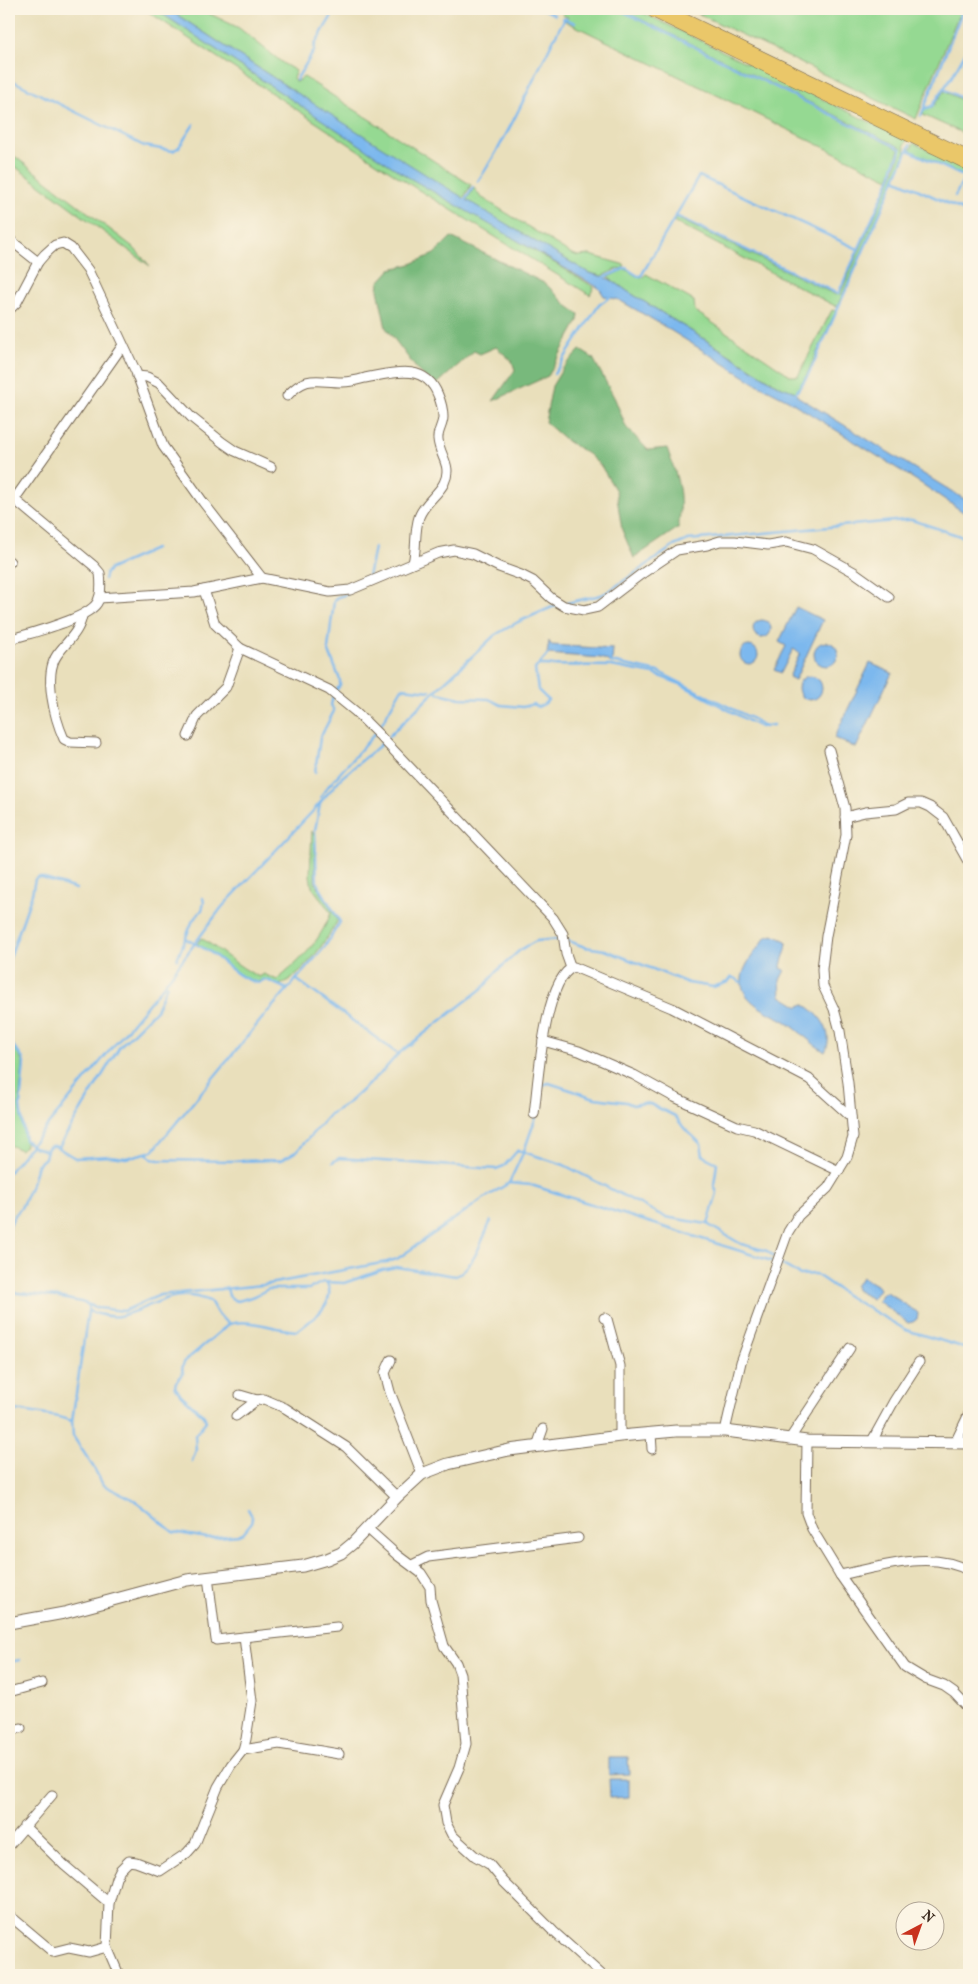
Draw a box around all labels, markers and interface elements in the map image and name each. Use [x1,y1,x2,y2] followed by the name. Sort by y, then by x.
[896,1902,946,1952] north arrow
[919,1907,938,1927] text: N

